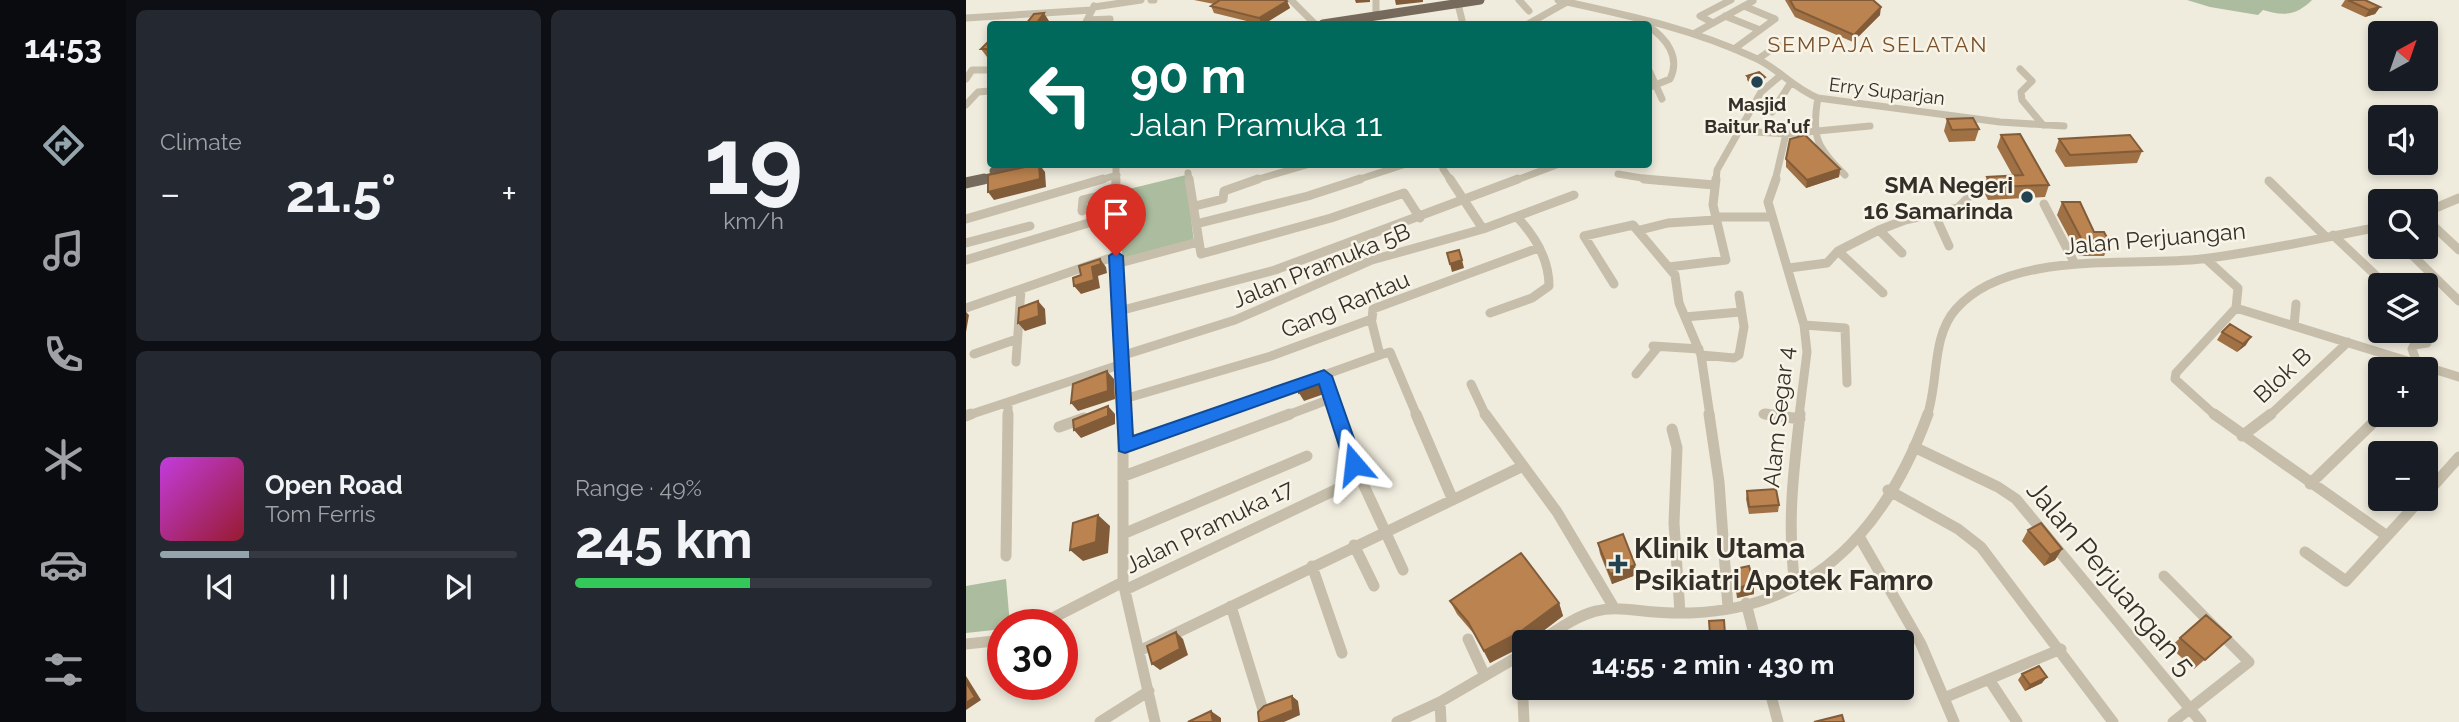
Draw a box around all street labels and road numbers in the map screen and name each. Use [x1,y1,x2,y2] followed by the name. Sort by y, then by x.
[1828,73,1946,109] street label: Erry Suparjan
[1228,217,1414,313] street label: Jalan Pramuka 5B
[2063,217,2247,259] street label: Jalan Perjuangan
[1277,265,1413,343] street label: Gang Rantau
[2248,342,2316,408] street label: Blok B
[1757,345,1799,489] street label: Alam Segar 4
[1121,473,1298,578] street label: Jalan Pramuka 17
[2020,474,2202,682] street label: Jalan Perjuangan 5

